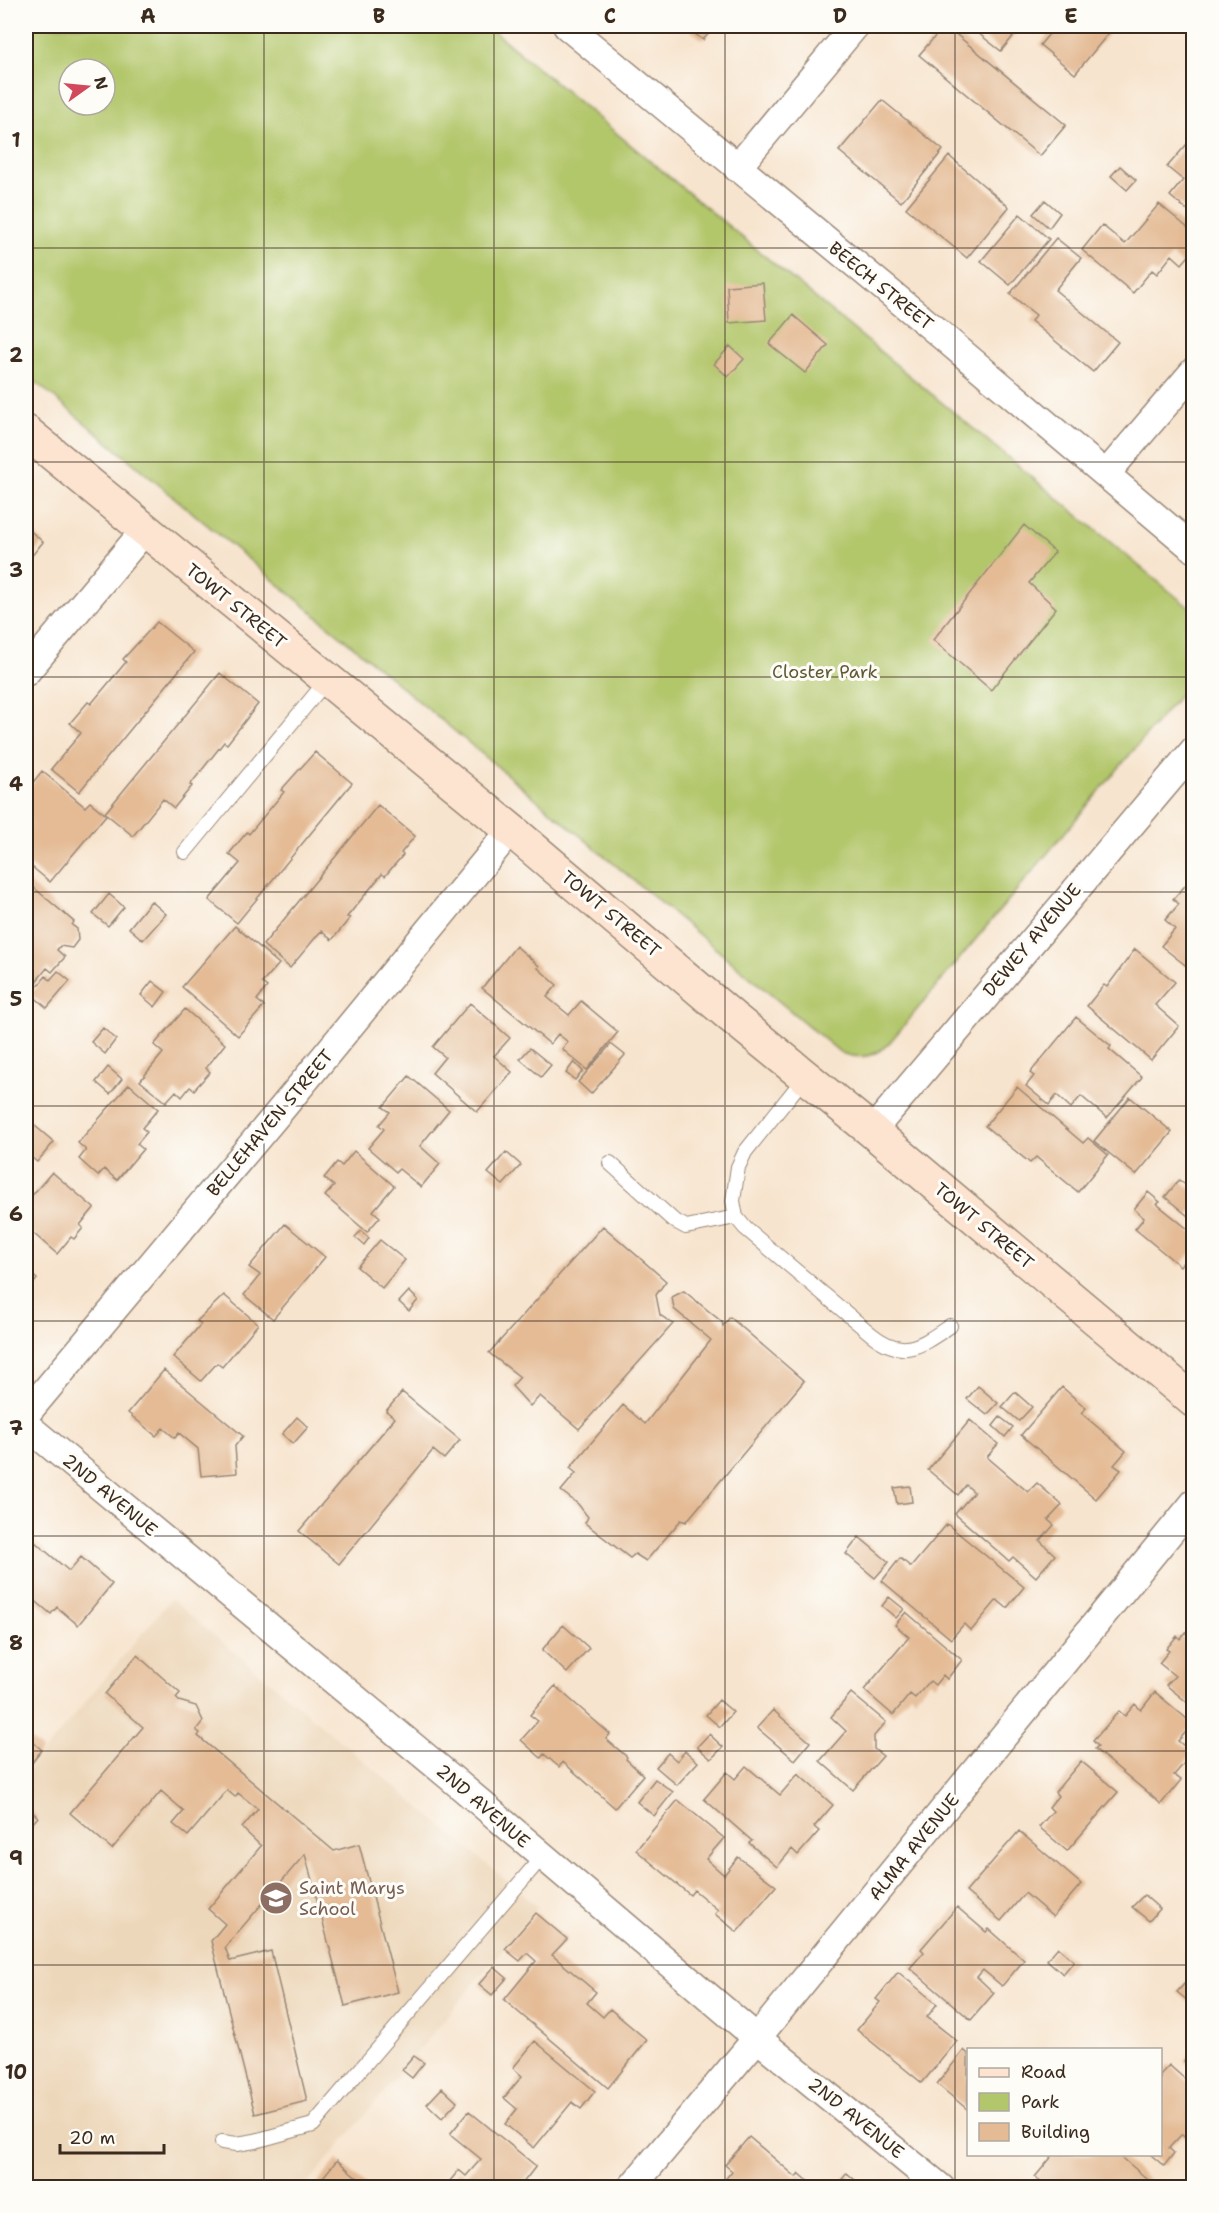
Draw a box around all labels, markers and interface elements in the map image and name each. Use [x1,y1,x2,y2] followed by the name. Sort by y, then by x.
[140,3,156,29] text: A
[373,3,385,29] text: B
[604,3,616,29] text: C
[833,3,847,29] text: D
[1064,3,1078,29] text: E
[57,57,117,117] north arrow
[89,74,113,92] text: N
[11,127,21,153] text: 1
[824,236,938,336] street label: BEECH STREET
[9,342,23,368] text: 2
[9,557,23,583] text: 3
[181,558,291,654] street label: TOWT STREET
[772,660,878,684] park label: Closter Park
[9,771,23,797] text: 4
[556,865,666,963] street label: TOWT STREET
[978,878,1086,1002] street label: DEWEY AVENUE
[10,986,22,1012] text: 5
[201,1044,339,1202] street label: BELLEHAVEN STREET
[929,1177,1039,1275] street label: TOWT STREET
[9,1201,23,1227] text: 6
[9,1415,23,1441] text: 7
[58,1448,162,1542] street label: 2ND AVENUE
[9,1630,23,1656] text: 8
[431,1759,535,1853] street label: 2ND AVENUE
[863,1788,965,1906] street label: ALMA AVENUE
[9,1845,23,1871] text: 9
[299,1876,405,1921] place label: Saint Marys School
[258,1880,294,1916] school or university icon: Saint Marys School
[967,2048,1162,2156] legend
[5,2059,27,2085] text: 10
[1021,2060,1066,2084] text: Road
[803,2072,909,2164] street label: 2ND AVENUE
[1021,2090,1060,2114] text: Park
[60,2117,164,2155] scale bar
[1021,2120,1090,2144] text: Building
[69,2126,115,2150] text: 20 m

